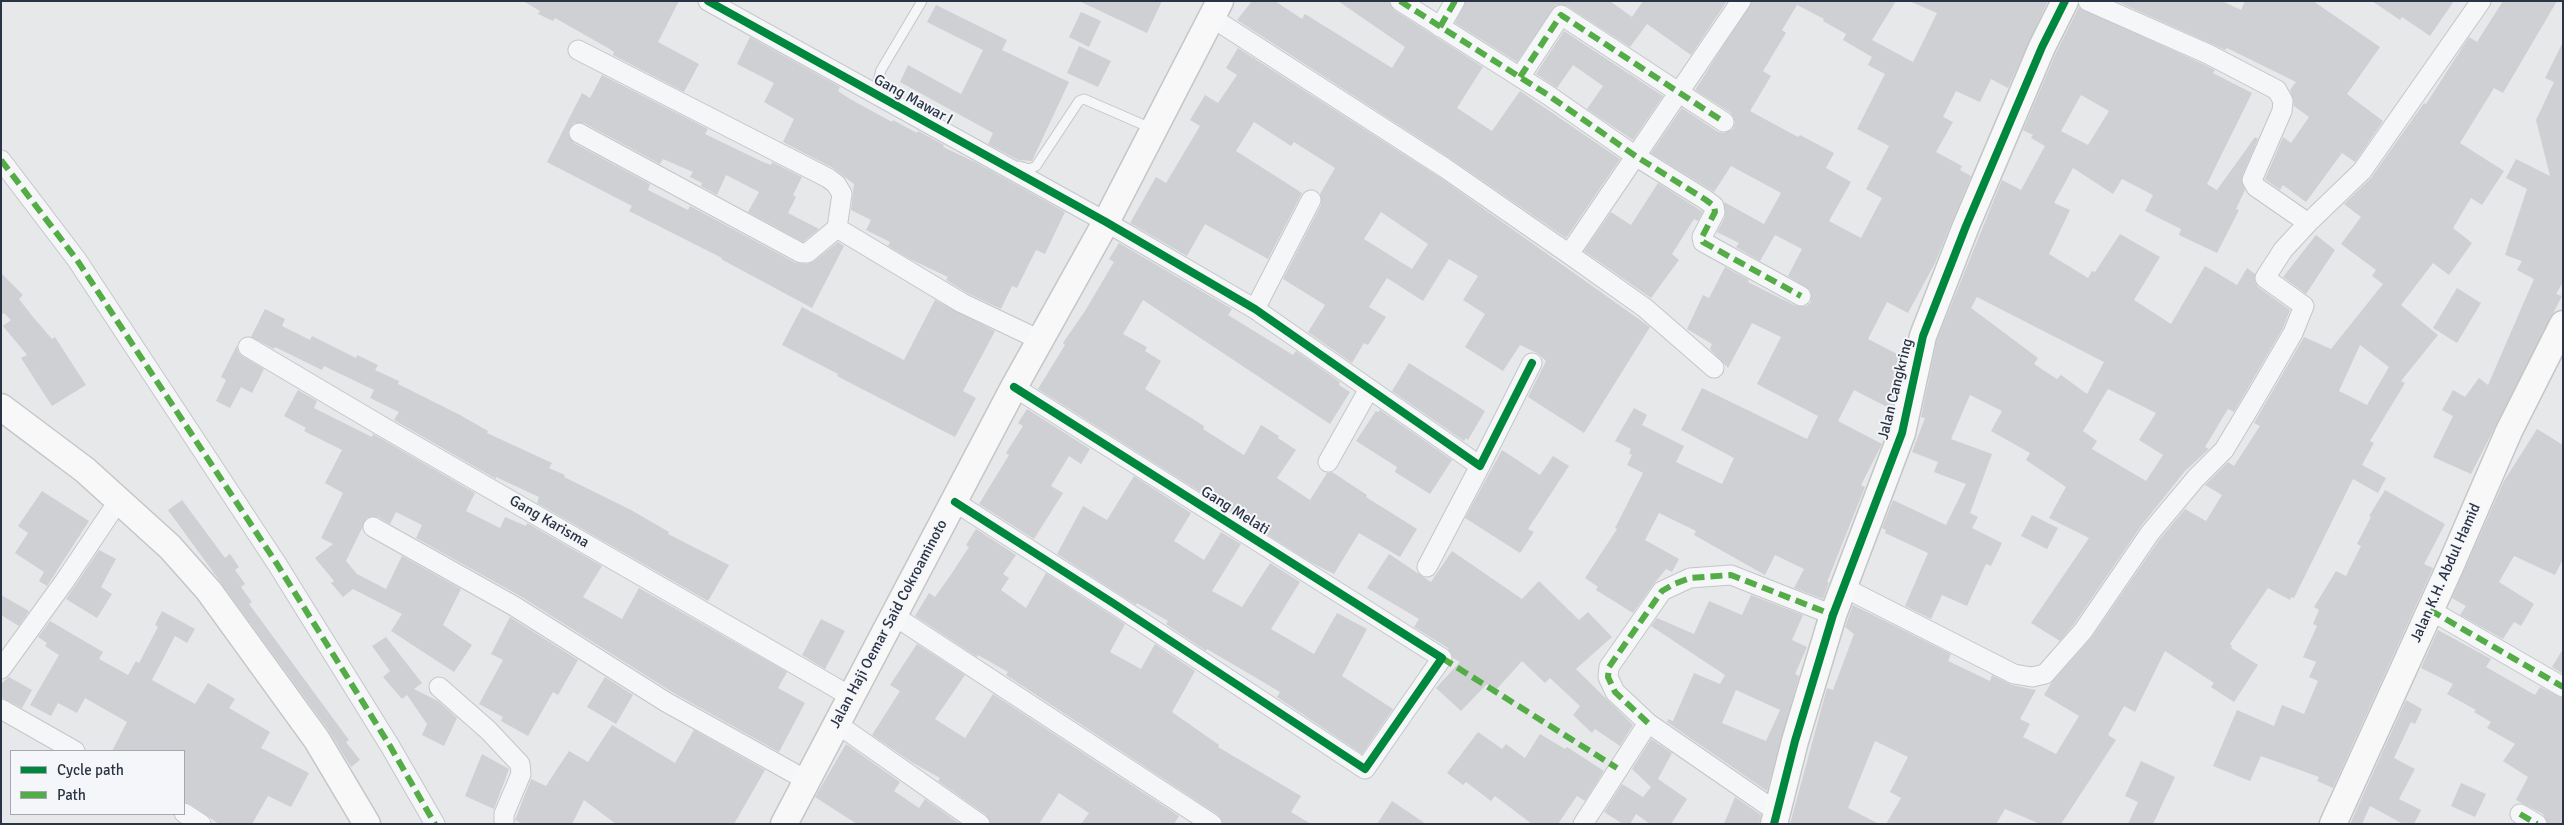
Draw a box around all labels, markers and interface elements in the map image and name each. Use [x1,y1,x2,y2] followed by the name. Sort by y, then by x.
[870,71,956,129] street label: Gang Mawar I
[1875,337,1917,441] street label: Jalan Cangkring
[1197,483,1273,539] street label: Gang Melati
[506,492,592,552] street label: Gang Karisma
[2407,501,2485,645] street label: Jalan K.H. Abdul Hamid
[826,517,952,731] street label: Jalan Haji Oemar Said Cokroaminoto
[10,750,185,815] legend
[57,761,124,779] text: Cycle path
[57,786,86,804] text: Path

